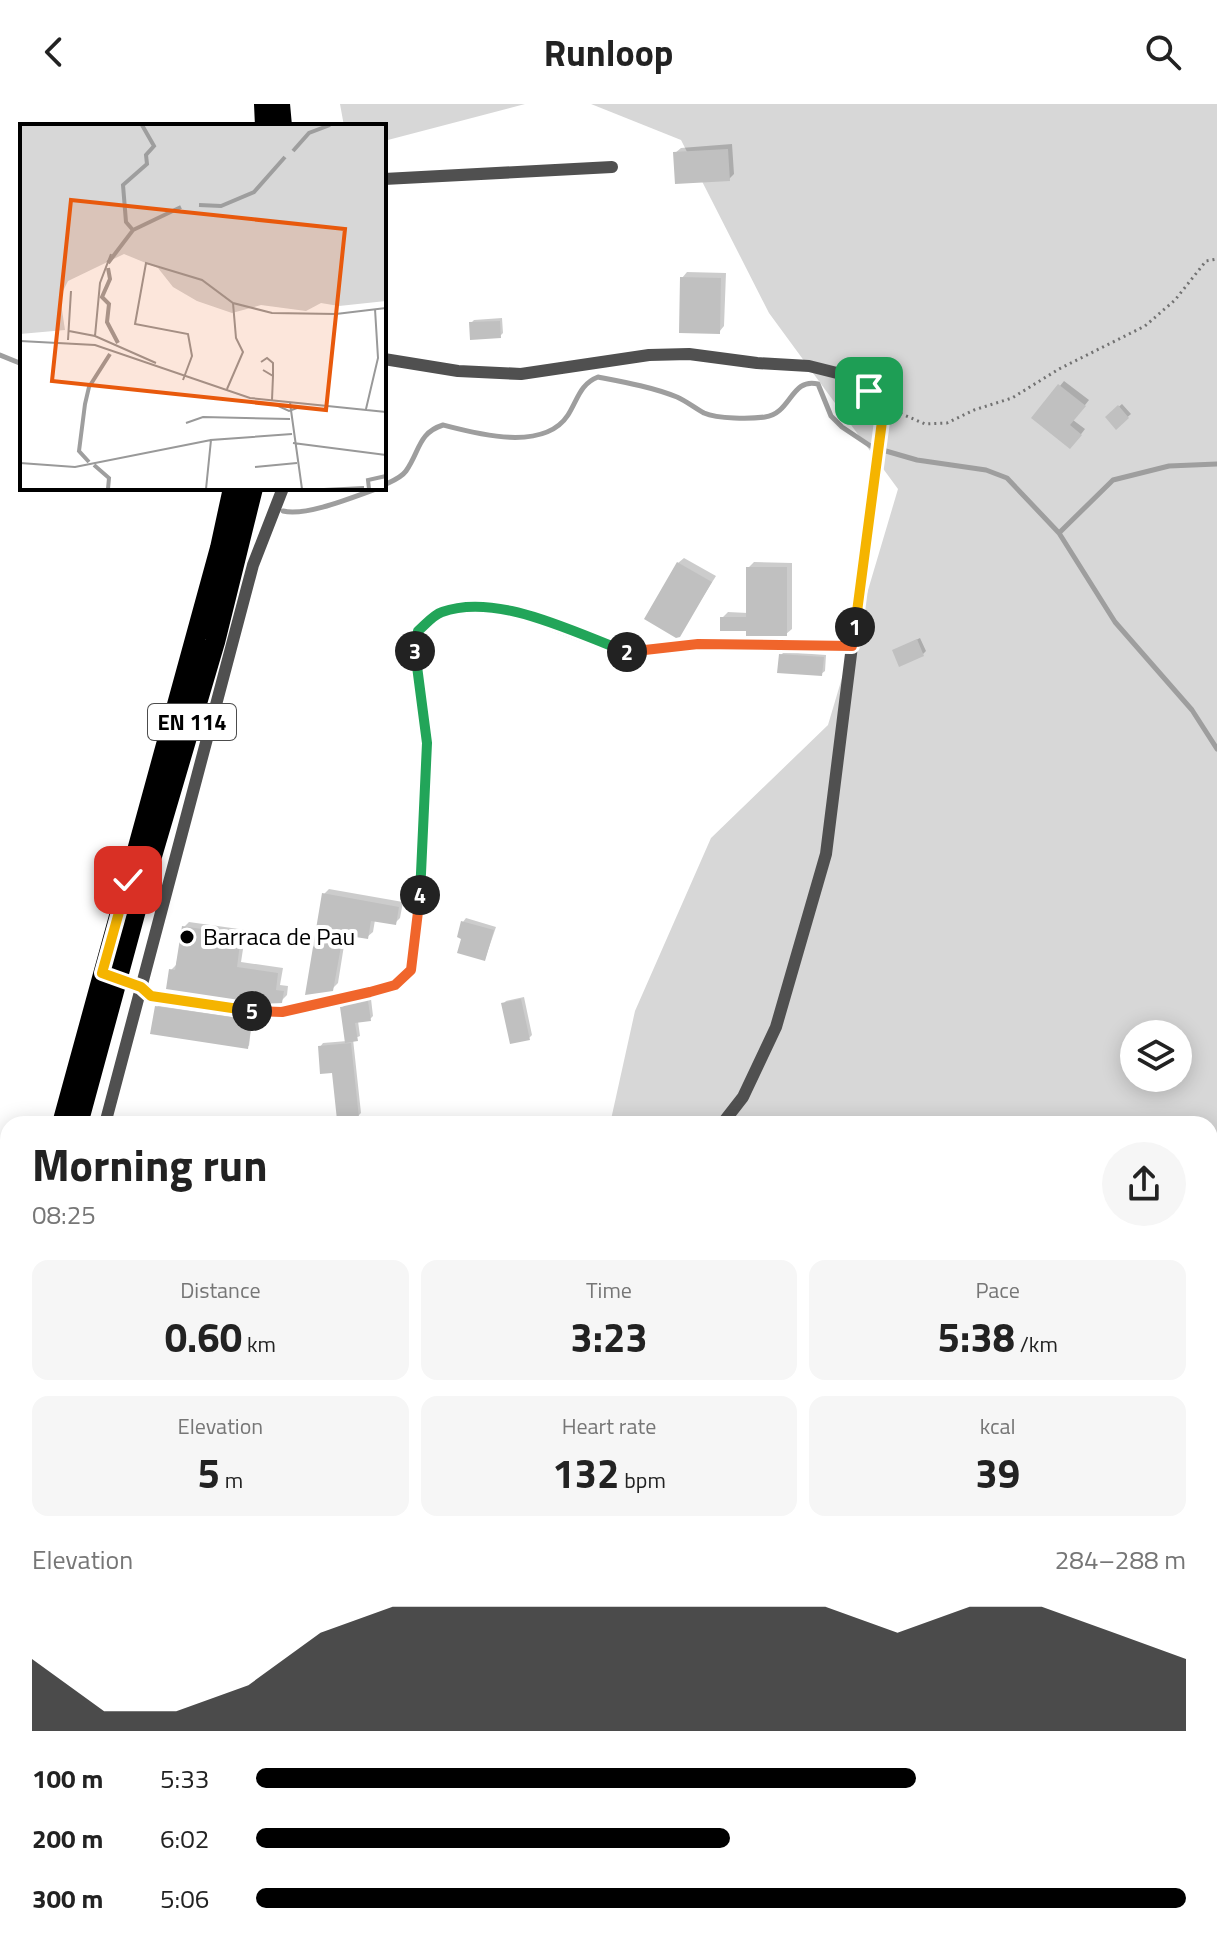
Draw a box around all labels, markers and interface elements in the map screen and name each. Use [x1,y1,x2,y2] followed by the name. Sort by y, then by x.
[544,25,673,80] text: Runloop
[32,30,76,74] icon: back
[1141,30,1185,74] icon: search
[20,124,386,490] inset map
[835,357,903,425] pin
[847,369,891,413] icon: arrive
[835,607,875,647] pin: 1
[849,610,861,644] text: 1
[395,631,435,671] pin: 3
[607,632,647,672] pin: 2
[409,634,421,668] text: 3
[621,635,633,669] text: 2
[148,704,236,740] road number: EN 114
[94,846,162,914] pin
[106,858,150,902] icon: check
[400,875,440,915] pin: 4
[414,878,426,912] text: 4
[203,918,355,954] place label: Barraca de Pau
[178,928,196,946] marker: Barraca de Pau
[232,991,272,1031] pin: 5
[246,994,258,1028] text: 5
[1120,1020,1192,1092] map controls
[1120,1020,1192,1092] button: layers
[32,1131,268,1198] text: Morning run
[1102,1142,1186,1226] button: share
[32,1195,96,1234] text: 08:25
[180,1273,261,1307] text: Distance
[586,1273,632,1307] text: Time
[975,1273,1020,1307] text: Pace
[165,1307,242,1368] text: 0.60
[570,1307,648,1368] text: 3:23
[938,1307,1015,1368] text: 5:38
[242,1327,276,1361] text: km
[1015,1327,1058,1361] text: /km
[178,1409,263,1443] text: Elevation
[562,1409,656,1443] text: Heart rate
[980,1409,1016,1443] text: kcal
[198,1443,220,1504] text: 5
[552,1443,619,1504] text: 132
[975,1443,1020,1504] text: 39
[220,1463,243,1497] text: m
[619,1463,666,1497] text: bpm
[32,1540,133,1579] text: Elevation
[1055,1540,1186,1579] text: 284–288 m
[32,1759,103,1798] text: 100 m
[160,1759,209,1798] text: 5:33
[32,1819,103,1858] text: 200 m
[160,1819,209,1858] text: 6:02
[32,1879,103,1918] text: 300 m
[160,1879,209,1918] text: 5:06

